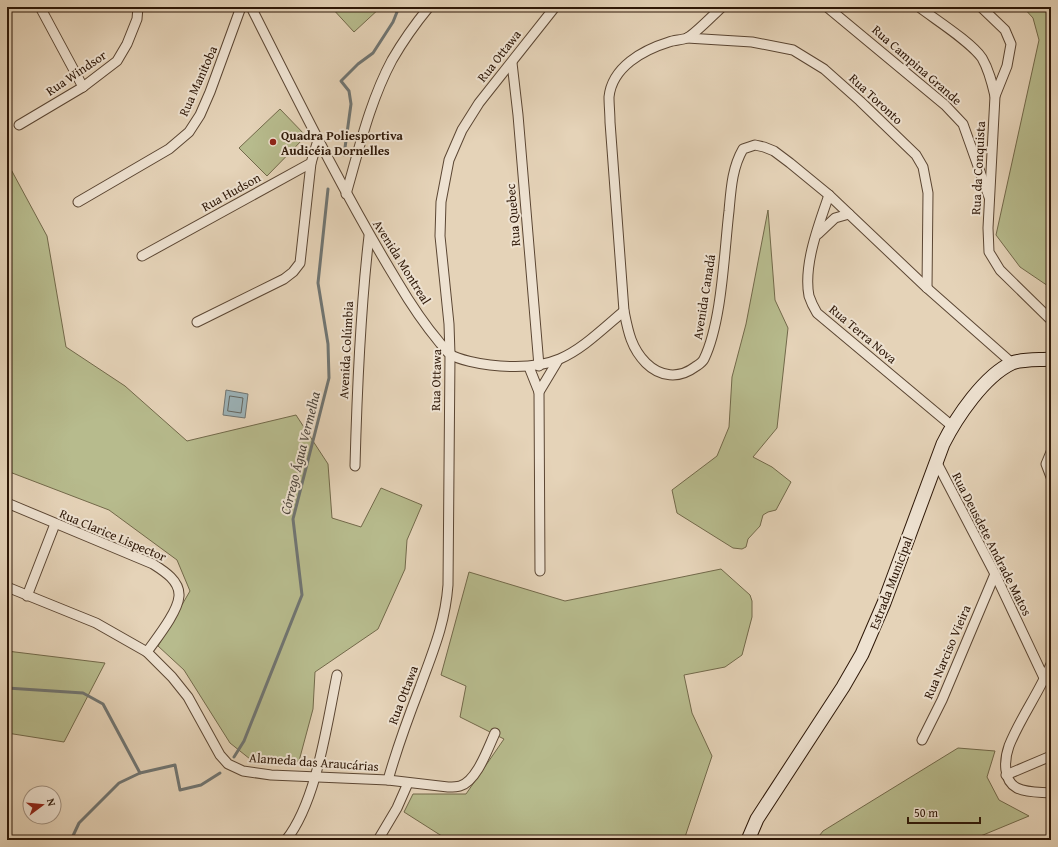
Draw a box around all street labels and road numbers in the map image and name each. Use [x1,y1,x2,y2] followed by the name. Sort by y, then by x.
[868,21,966,109] street label: Rua Campina Grande
[473,25,526,86] street label: Rua Ottawa
[174,42,222,119] street label: Rua Manitoba
[42,45,111,100] street label: Rua Windsor
[845,69,907,129] street label: Rua Toronto
[966,120,990,215] street label: Rua da Conquista
[198,168,265,216] street label: Rua Hudson
[501,182,525,247] street label: Rua Quebec
[368,216,436,308] street label: Avenida Montreal
[688,252,720,341] street label: Avenida Canadá
[334,300,358,399] street label: Avenida Colúmbia
[825,300,902,369] street label: Rua Terra Nova
[426,348,446,411] street label: Rua Ottawa
[947,469,1037,619] street label: Rua Deusdete Andrade Matos
[56,504,170,566] street label: Rua Clarice Lispector
[864,533,918,632] street label: Estrada Municipal
[919,601,976,702] street label: Rua Narciso Vieira
[383,662,423,727] street label: Rua Ottawa
[249,748,379,776] street label: Alameda das Araucárias

